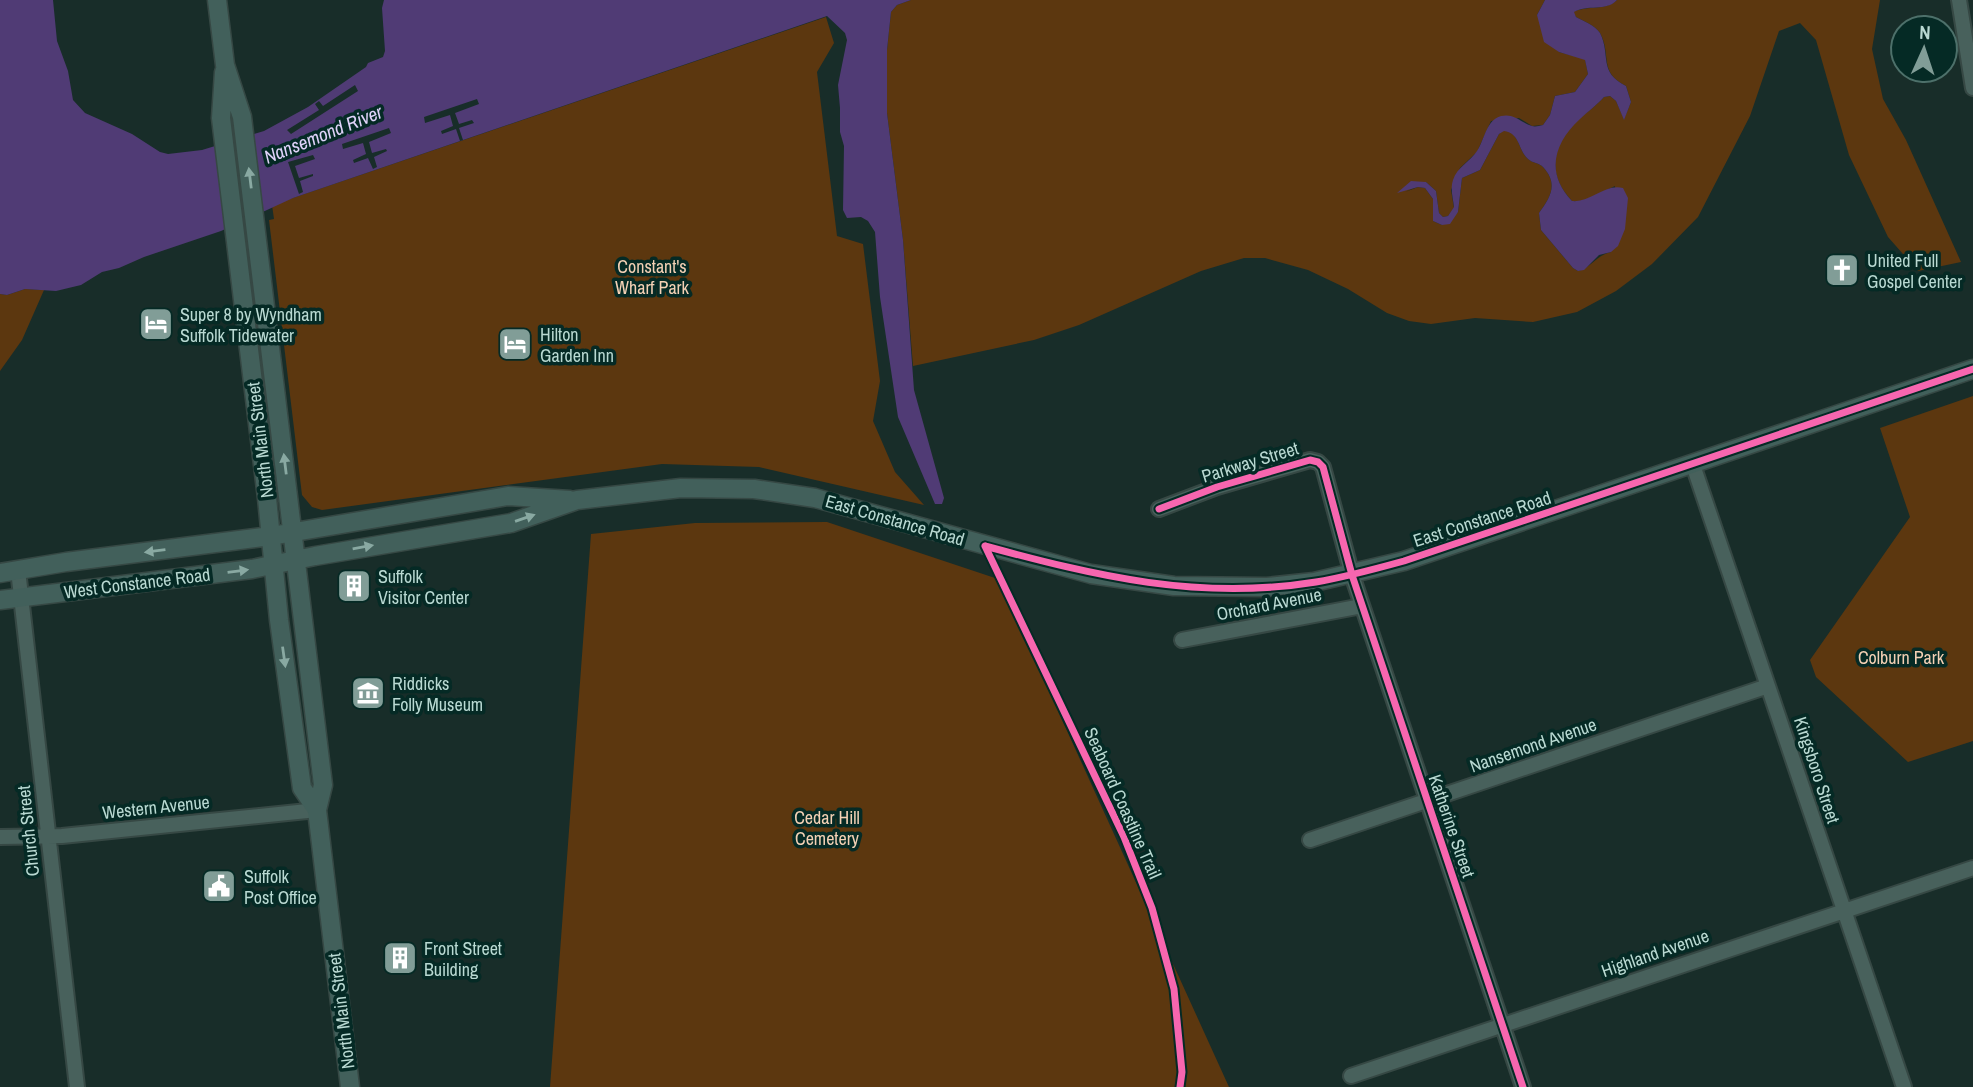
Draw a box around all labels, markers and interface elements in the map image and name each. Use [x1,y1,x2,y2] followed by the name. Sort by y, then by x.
[1889,14,1959,84] north arrow
[1919,19,1931,45] text: N
[260,98,387,170] water label: Nansemond River
[244,167,255,189] one-way arrow
[1867,248,1962,294] place label: United Full Gospel Center
[1823,251,1861,289] church icon: United Full Gospel Center
[615,254,690,300] park label: Constant's Wharf Park
[180,302,322,348] place label: Super 8 by Wyndham Suffolk Tidewater
[137,305,175,343] hotel icon: Super 8 by Wyndham Suffolk Tidewater
[540,322,614,368] place label: Hilton Garden Inn
[496,325,534,363] hotel icon: Hilton Garden Inn
[240,381,280,499] street label: North Main Street
[1198,435,1302,489] street label: Parkway Street
[280,453,291,475] one-way arrow
[1410,485,1554,553] street label: East Constance Road
[823,488,967,552] street label: East Constance Road
[515,512,536,523] one-way arrow
[352,542,374,553] one-way arrow
[144,545,166,556] one-way arrow
[62,562,212,604] street label: West Constance Road
[378,564,469,610] place label: Suffolk Visitor Center
[227,565,249,576] one-way arrow
[335,567,373,605] building icon: Suffolk Visitor Center
[1214,582,1324,626] street label: Orchard Avenue
[1858,645,1945,670] park label: Colburn Park
[278,646,289,668] one-way arrow
[392,671,483,717] place label: Riddicks Folly Museum
[349,674,387,712] museum icon: Riddicks Folly Museum
[1466,712,1600,778] street label: Nansemond Avenue
[1788,713,1846,827] street label: Kingsboro Street
[1078,723,1168,883] street label: Seaboard Coastline Trail
[1423,771,1481,881] street label: Katherine Street
[11,784,45,878] street label: Church Street
[101,789,211,825] street label: Western Avenue
[794,805,860,851] park label: Cedar Hill Cemetery
[244,864,317,910] place label: Suffolk Post Office
[200,867,238,905] public building icon: Suffolk Post Office
[1598,923,1712,983] street label: Highland Avenue
[424,936,502,982] place label: Front Street Building
[381,939,419,977] building icon: Front Street Building
[321,952,361,1070] street label: North Main Street

